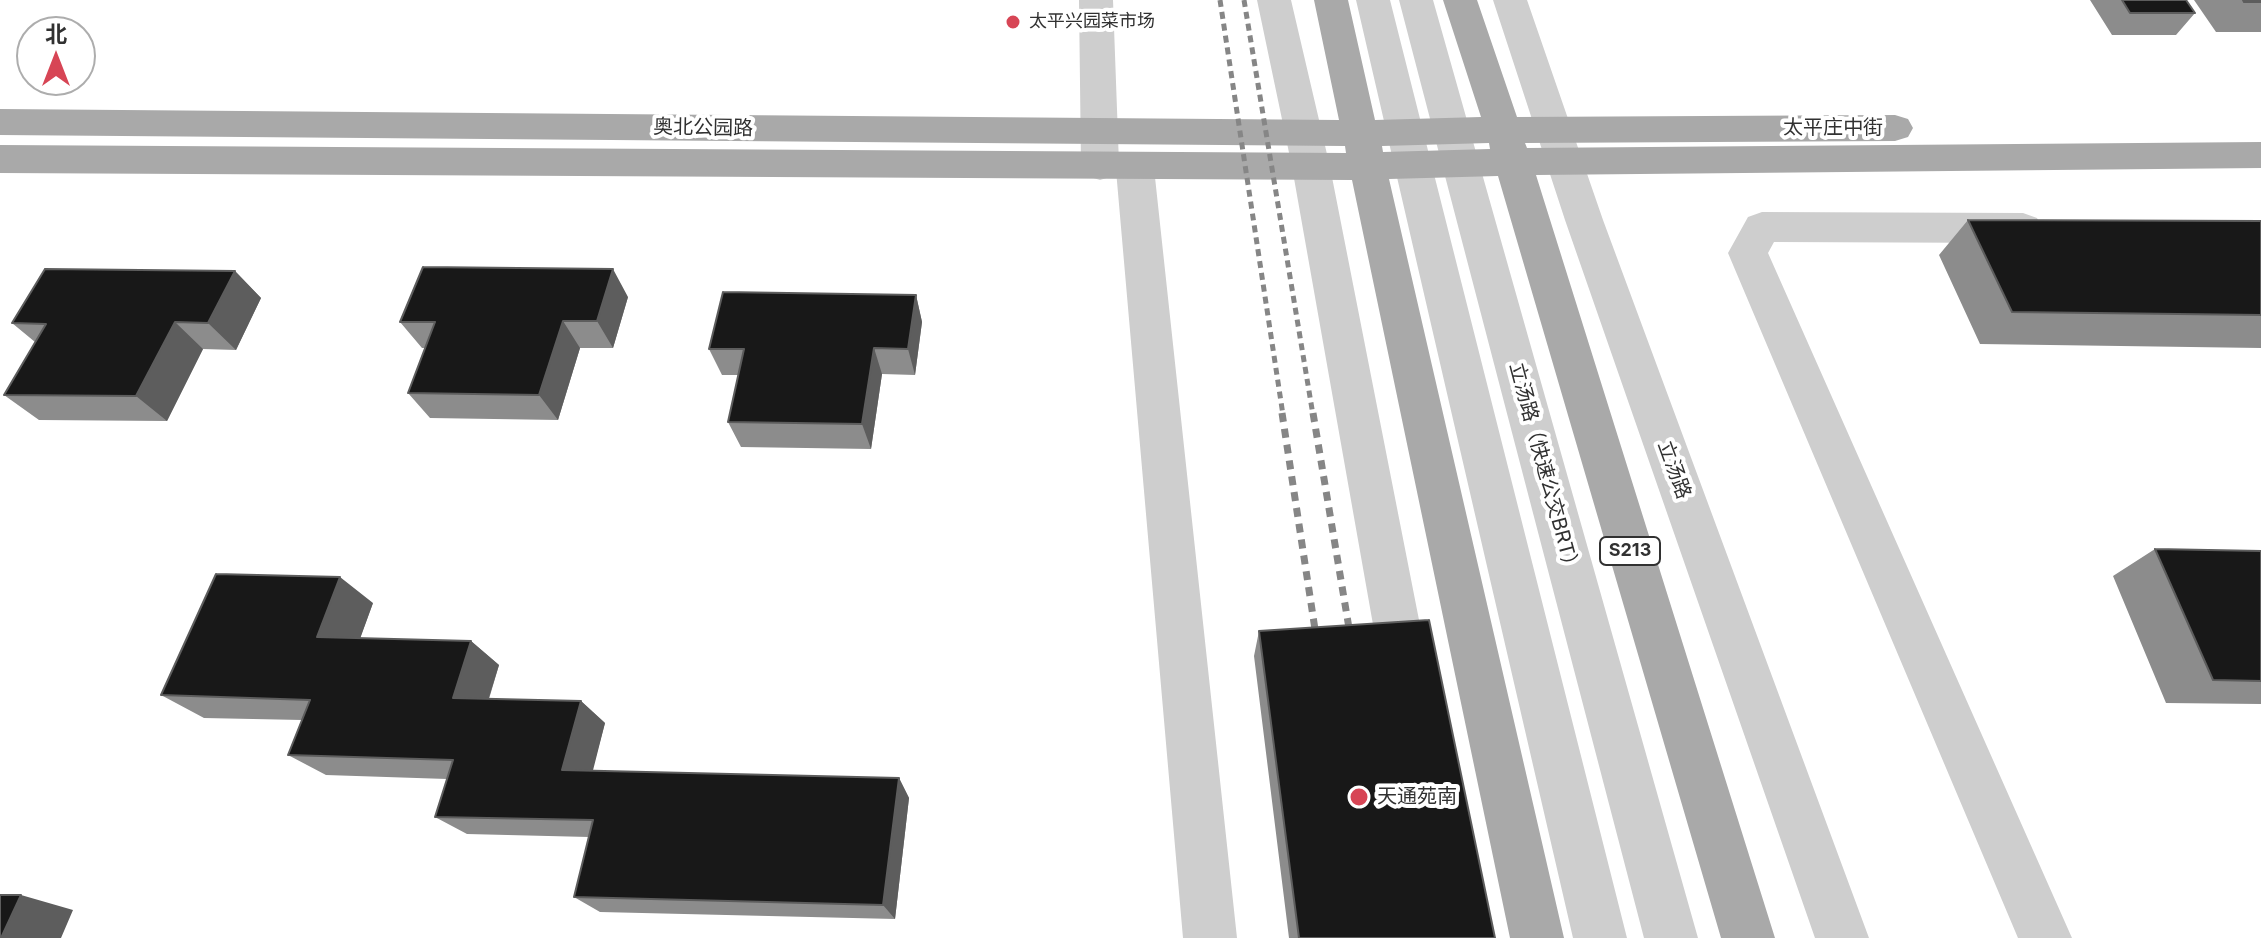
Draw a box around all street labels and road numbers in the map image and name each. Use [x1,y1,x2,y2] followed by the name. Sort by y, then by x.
[653,115,753,141] street label: 奥北公园路
[1783,116,1883,140] street label: 太平庄中街
[1504,360,1584,578] street label: 立汤路（快速公交BRT）
[1652,438,1696,502] street label: 立汤路
[1600,537,1660,565] road number: S213

